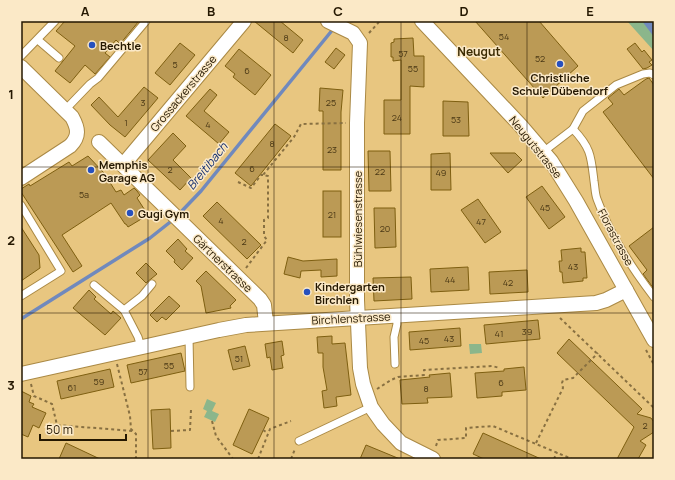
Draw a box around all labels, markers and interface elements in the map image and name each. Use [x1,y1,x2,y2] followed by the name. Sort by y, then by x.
[81,2,90,20] text: A
[207,2,215,20] text: B
[333,2,343,20] text: C
[459,2,469,20] text: D
[586,2,594,20] text: E
[499,30,509,43] house number: 54
[283,31,289,44] house number: 8
[100,38,142,53] place label: Bechtle
[87,40,97,50] marker: Bechtle
[457,43,501,60] district label: Neugut
[398,47,408,60] house number: 57
[147,51,220,134] street label: Grossackerstrasse
[535,52,545,65] house number: 52
[172,58,178,71] house number: 5
[555,59,565,69] marker: Christliche Schule Dübendorf
[408,62,418,75] house number: 55
[244,64,250,77] house number: 6
[512,70,609,98] place label: Christliche Schule Dübendorf
[8,85,14,103] text: 1
[141,96,146,109] house number: 3
[326,96,336,109] house number: 25
[392,111,402,124] house number: 24
[451,113,461,126] house number: 53
[506,113,566,182] street label: Neugutstrasse
[124,116,128,129] house number: 1
[205,118,211,131] house number: 4
[269,137,275,150] house number: 8
[183,138,232,193] water label: Breitibach
[327,143,337,156] house number: 23
[99,157,155,185] place label: Memphis Garage AG
[249,162,255,175] house number: 6
[167,163,173,176] house number: 2
[86,165,96,175] marker: Memphis Garage AG
[375,165,385,178] house number: 22
[436,166,446,179] house number: 49
[350,170,365,267] street label: Bühlwiesenstrasse
[79,188,89,201] house number: 5a
[540,201,550,214] house number: 45
[138,206,189,221] place label: Gugi Gym
[595,206,638,269] street label: Florastrasse
[125,208,135,218] marker: Gugi Gym
[328,208,336,221] house number: 21
[218,214,224,227] house number: 4
[476,215,486,228] house number: 47
[380,222,390,235] house number: 20
[7,231,15,249] text: 2
[190,231,256,296] street label: Gärtnerstrasse
[241,235,247,248] house number: 2
[568,260,578,273] house number: 43
[445,273,455,286] house number: 44
[503,276,513,289] house number: 42
[315,279,385,307] place label: Kindergarten Birchlen
[302,287,312,297] marker: Kindergarten Birchlen
[311,308,391,328] street label: Birchlenstrasse
[522,325,532,338] house number: 39
[495,327,503,340] house number: 41
[444,332,454,345] house number: 43
[419,334,429,347] house number: 45
[235,352,243,365] house number: 51
[164,359,174,372] house number: 55
[138,365,148,378] house number: 57
[94,375,104,388] house number: 59
[7,376,15,394] text: 3
[498,376,504,389] house number: 6
[68,381,76,394] house number: 61
[423,382,429,395] house number: 8
[40,416,126,442] scale bar
[642,419,648,432] house number: 2
[46,421,73,438] text: 50 m

